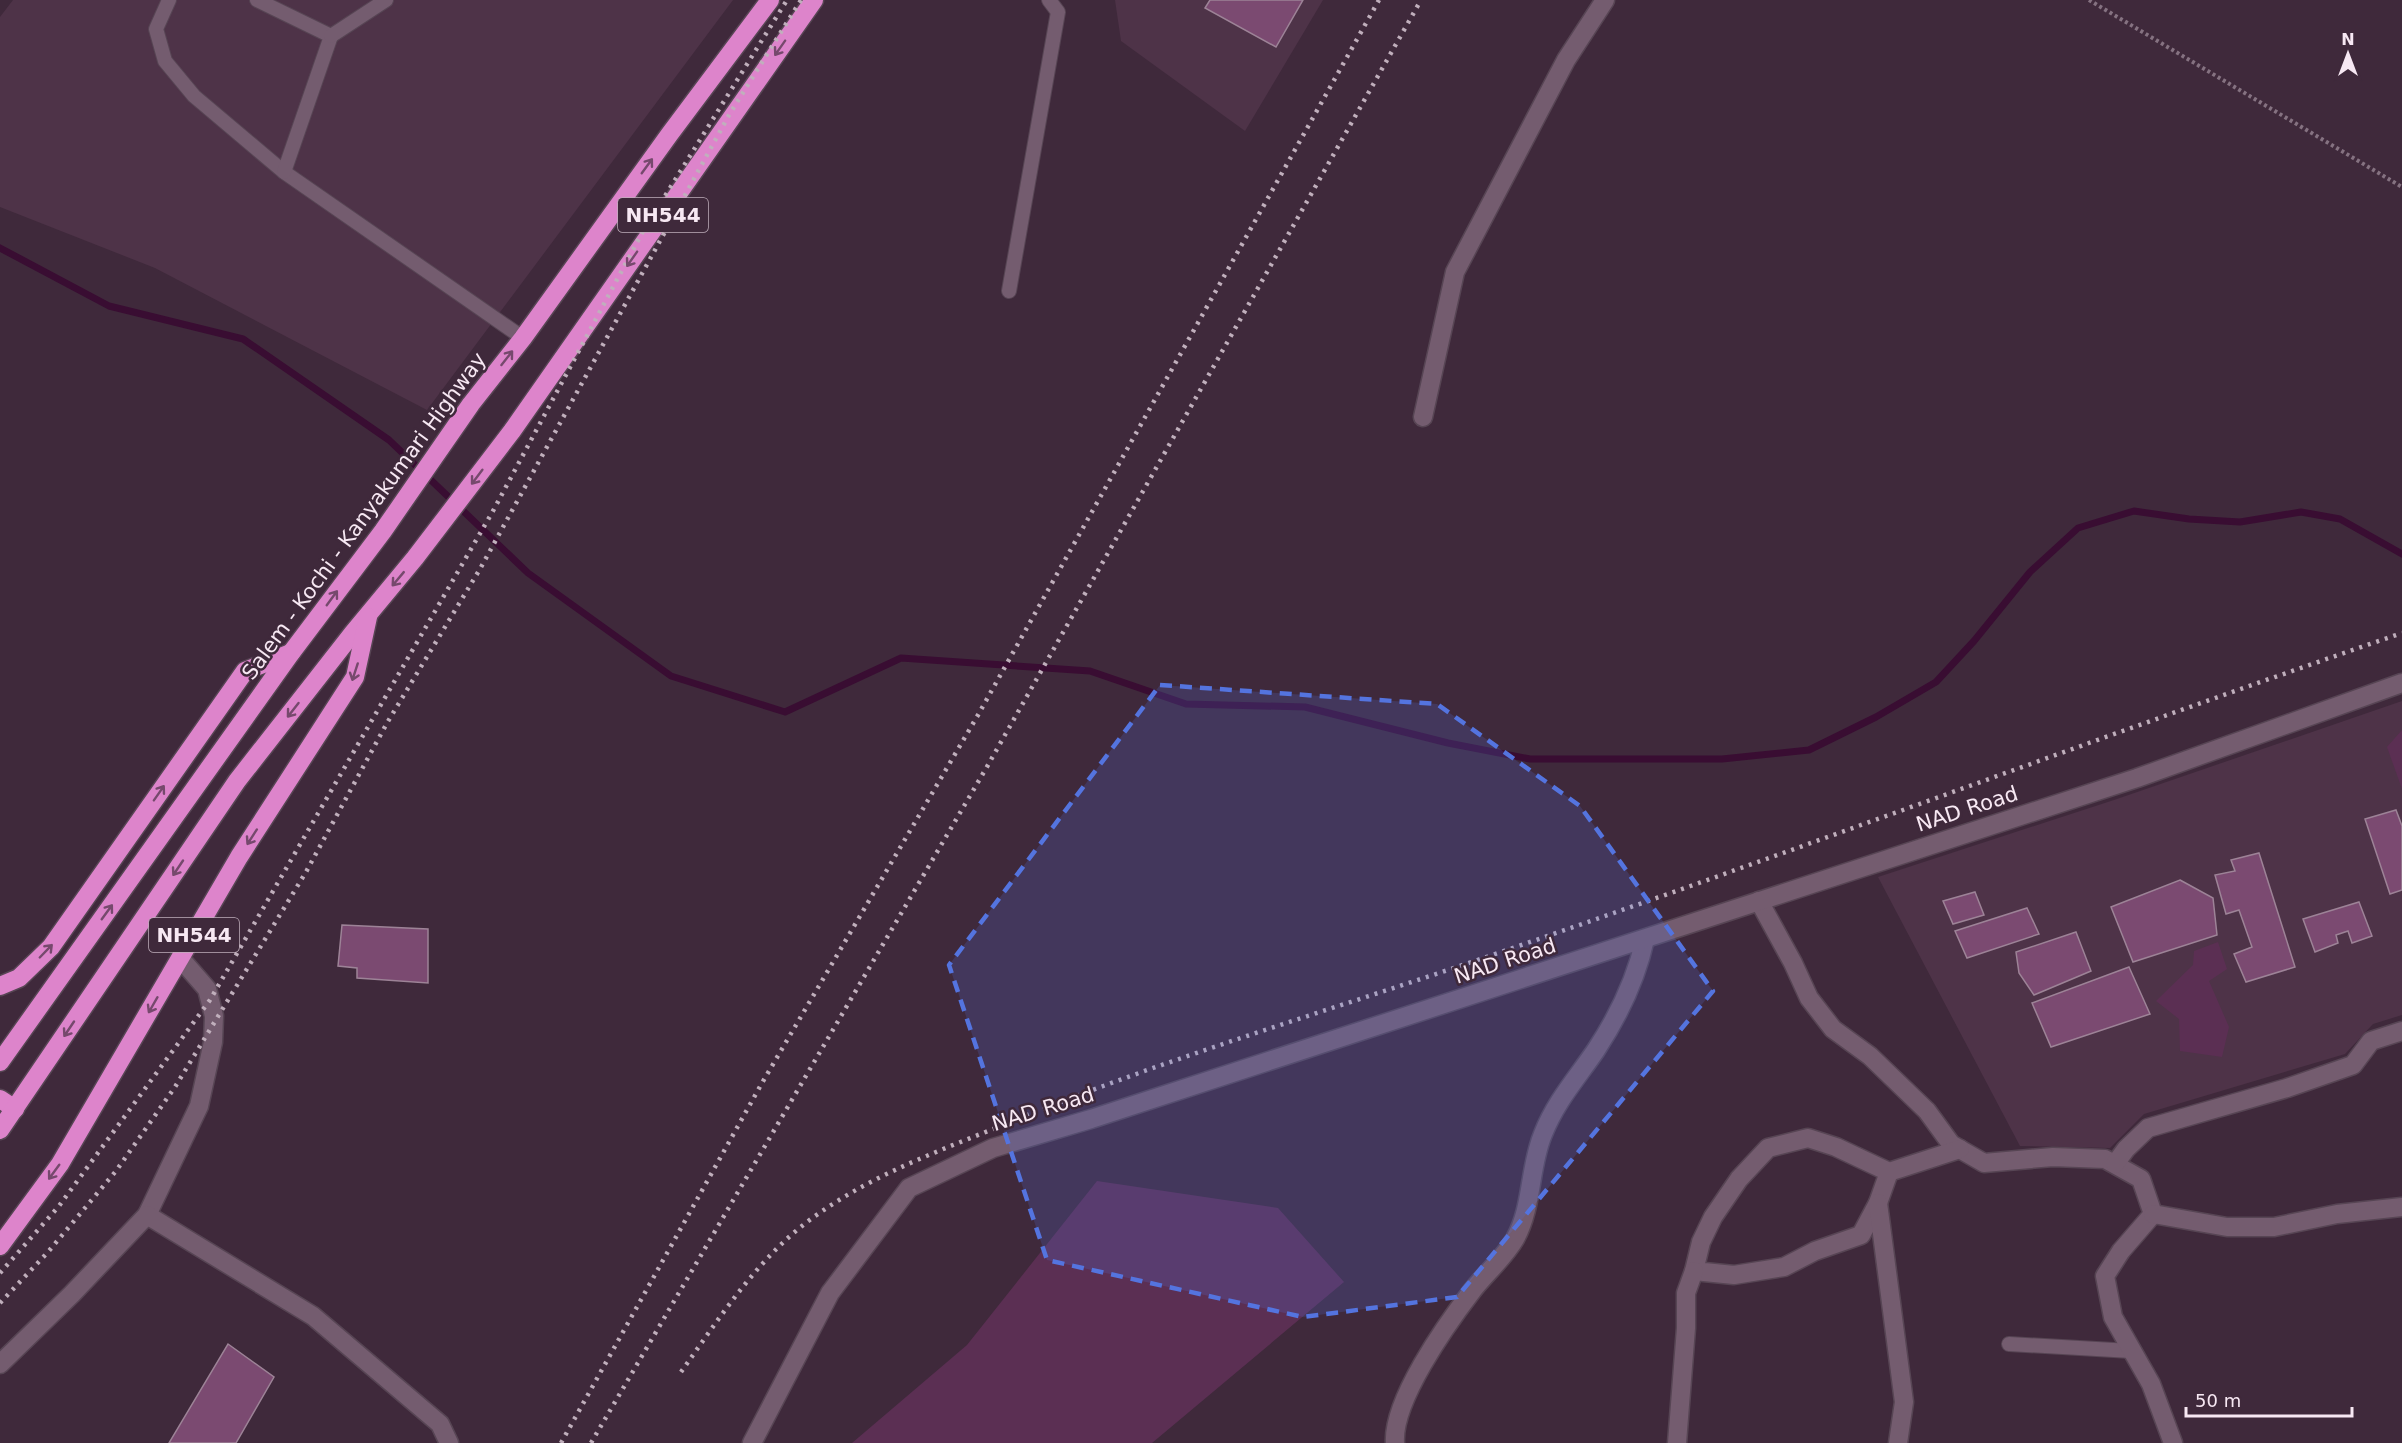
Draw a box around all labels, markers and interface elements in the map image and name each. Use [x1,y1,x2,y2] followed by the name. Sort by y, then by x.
[2318,24,2378,84] north arrow
[2341,30,2355,49] text: N
[774,39,786,55] one-way arrow
[640,158,653,174] one-way arrow
[618,198,708,232] road number: NH544
[626,250,638,267] one-way arrow
[237,348,491,684] street label: Salem - Kochi - Kanyakumari Highway
[501,350,514,366] one-way arrow
[470,469,483,485] one-way arrow
[391,571,404,587] one-way arrow
[325,590,338,606] one-way arrow
[349,662,360,681] one-way arrow
[286,702,299,718] one-way arrow
[1913,781,2021,837] street label: NAD Road
[153,785,165,801] one-way arrow
[246,828,259,845] one-way arrow
[172,859,185,876] one-way arrow
[101,905,113,921] one-way arrow
[149,918,239,952] road number: NH544
[1451,933,1559,989] street label: NAD Road
[38,944,53,959] one-way arrow
[147,995,158,1013] one-way arrow
[63,1021,75,1037] one-way arrow
[989,1082,1097,1136] street label: NAD Road
[47,1164,60,1180] one-way arrow
[2186,1380,2352,1418] scale bar
[2195,1390,2241,1411] text: 50 m

